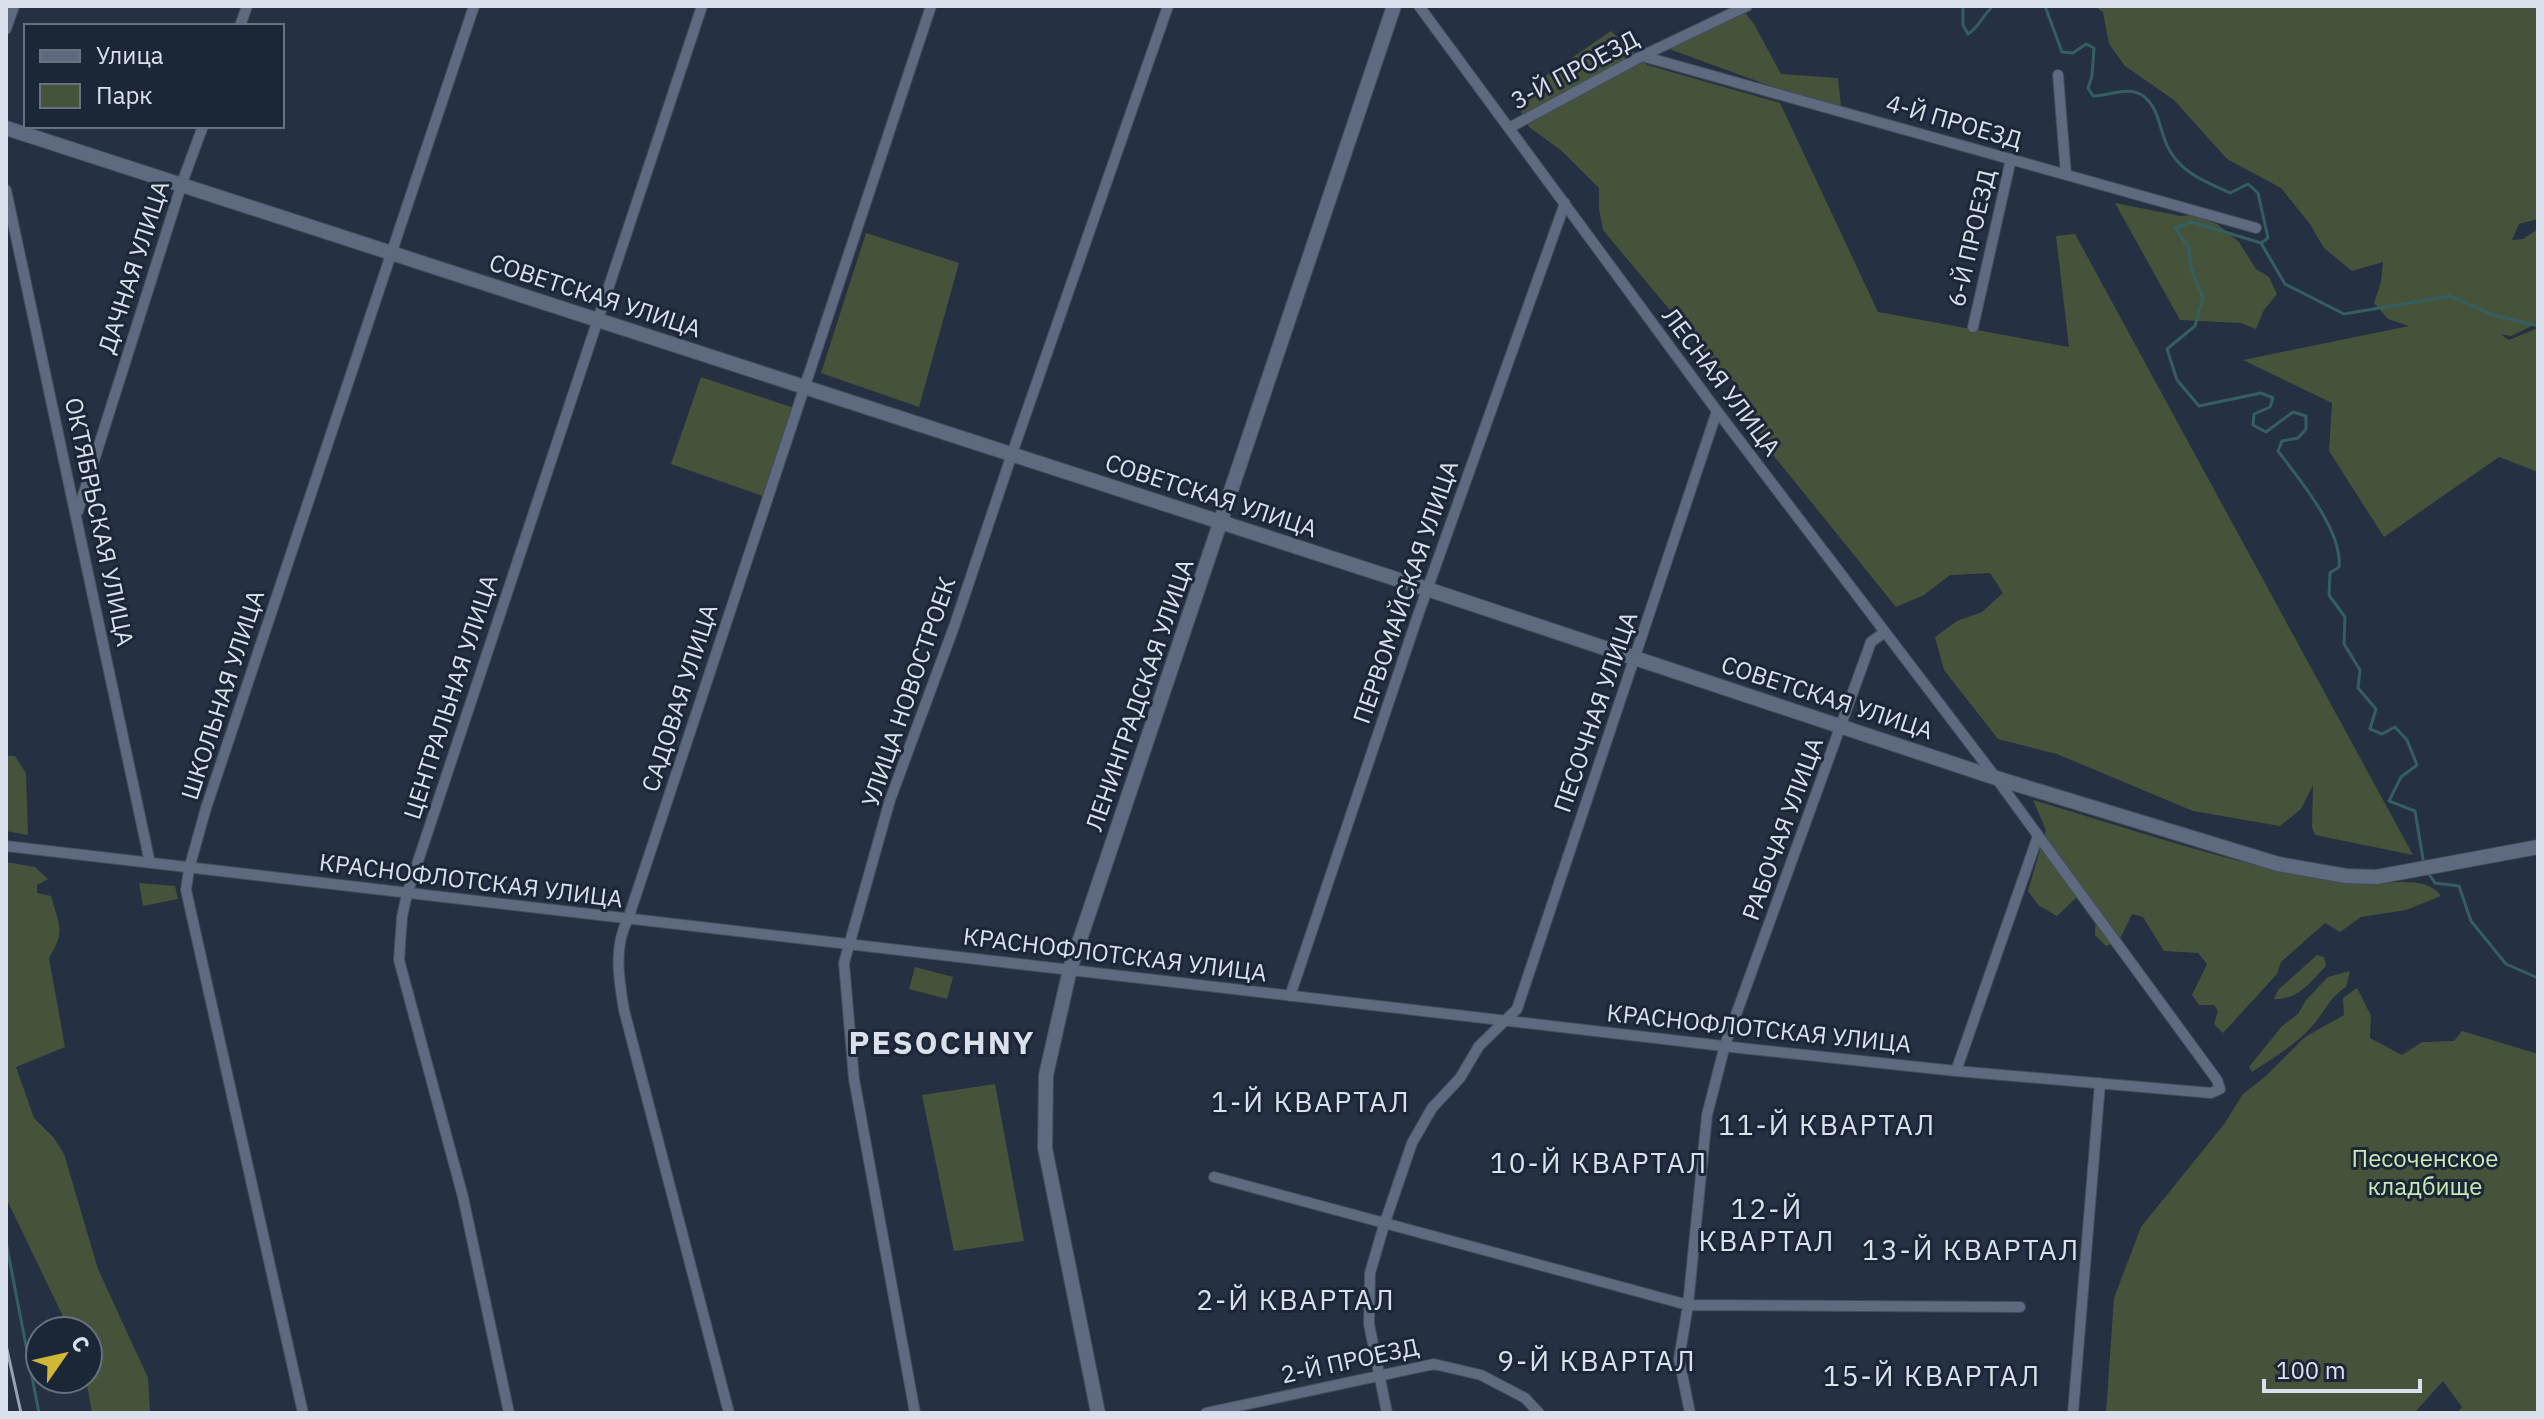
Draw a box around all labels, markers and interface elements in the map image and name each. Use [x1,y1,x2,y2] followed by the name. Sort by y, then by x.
[1505,22,1644,116] street label: 3-Й ПРОЕЗД
[24,24,284,128] legend
[96,39,164,71] text: Улица
[96,79,153,111] text: Парк
[1882,86,2026,156] street label: 4-Й ПРОЕЗД
[1940,166,2002,310] street label: 6-Й ПРОЕЗД
[90,176,176,357] street label: ДАЧНАЯ УЛИЦА
[485,246,705,344] street label: СОВЕТСКАЯ УЛИЦА
[1655,301,1788,462] street label: ЛЕСНАЯ УЛИЦА
[58,395,142,649] street label: ОКТЯБРЬСКАЯ УЛИЦА
[1101,446,1321,544] street label: СОВЕТСКАЯ УЛИЦА
[1345,456,1465,727] street label: ПЕРВОМАЙСКАЯ УЛИЦА
[1077,554,1201,835] street label: ЛЕНИНГРАДСКАЯ УЛИЦА
[395,570,505,823] street label: ЦЕНТРАЛЬНАЯ УЛИЦА
[854,572,963,811] street label: УЛИЦА НОВОСТРОЕК
[173,586,271,804] street label: ШКОЛЬНАЯ УЛИЦА
[634,600,725,796] street label: САДОВАЯ УЛИЦА
[1546,607,1644,816] street label: ПЕСОЧНАЯ УЛИЦА
[1717,648,1937,746] street label: СОВЕТСКАЯ УЛИЦА
[1734,733,1830,925] street label: РАБОЧАЯ УЛИЦА
[317,845,625,915] street label: КРАСНОФЛОТСКАЯ УЛИЦА
[961,919,1269,989] street label: КРАСНОФЛОТСКАЯ УЛИЦА
[1605,996,1913,1060] street label: КРАСНОФЛОТСКАЯ УЛИЦА
[848,1021,1036,1063] district label: PESOCHNY
[1211,1083,1411,1120] district label: 1-Й КВАРТАЛ
[1718,1106,1936,1143] district label: 11-Й КВАРТАЛ
[2352,1142,2498,1202] park label: Песоченское кладбище
[1490,1144,1708,1181] district label: 10-Й КВАРТАЛ
[1699,1190,1835,1259] district label: 12-Й КВАРТАЛ
[1862,1231,2080,1268] district label: 13-Й КВАРТАЛ
[1196,1281,1396,1318] district label: 2-Й КВАРТАЛ
[24,1315,104,1395] north arrow
[65,1329,97,1358] text: С
[1278,1330,1422,1390] street label: 2-Й ПРОЕЗД
[1497,1342,1697,1379] district label: 9-Й КВАРТАЛ
[2264,1343,2420,1393] scale bar
[2276,1354,2346,1386] text: 100 m
[1823,1357,2041,1394] district label: 15-Й КВАРТАЛ

